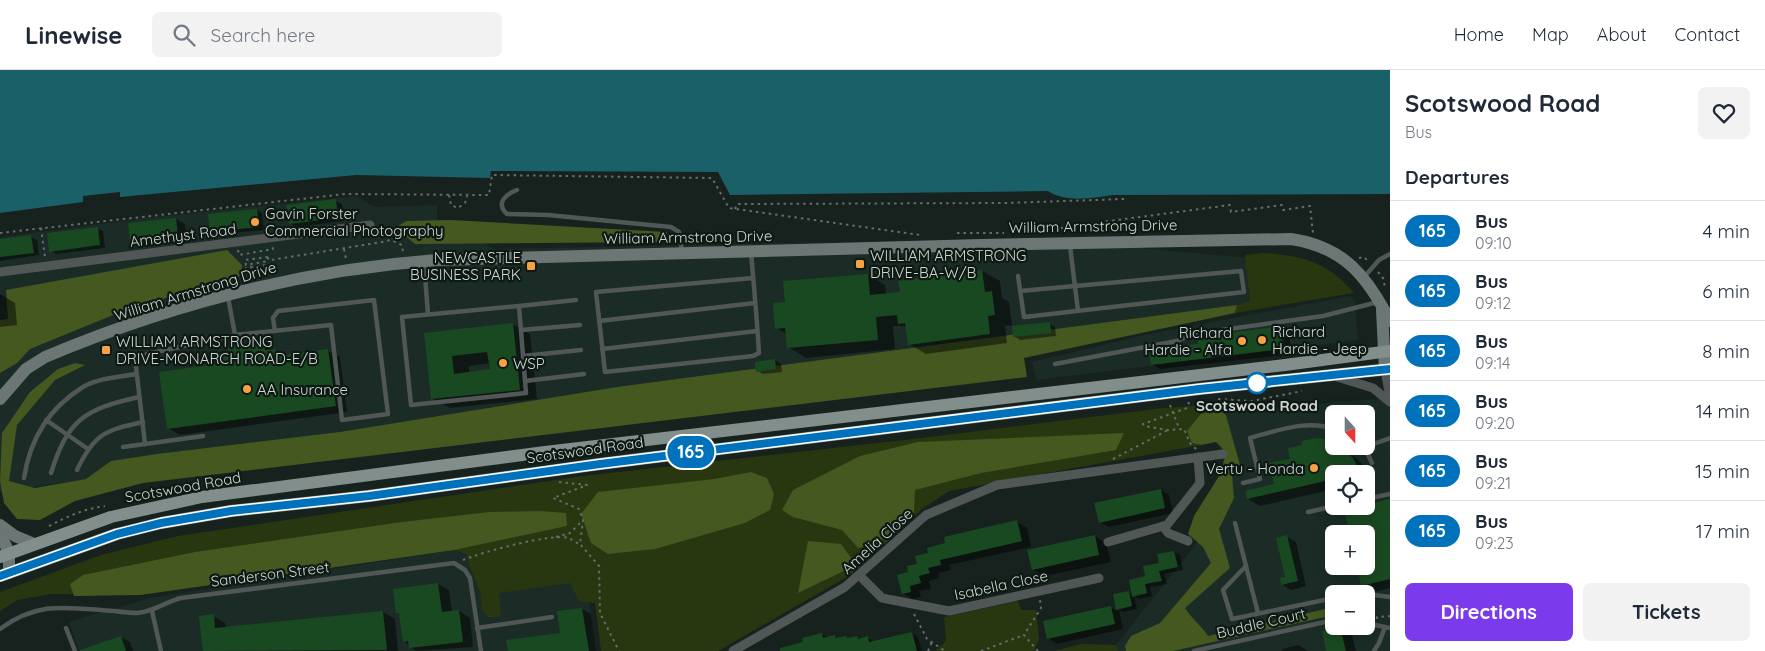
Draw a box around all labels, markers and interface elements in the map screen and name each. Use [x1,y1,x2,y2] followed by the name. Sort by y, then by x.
[152,12,502,57] search box
[25,20,122,50] text: Linewise
[170,21,198,49] icon: search
[210,23,315,47] text: Search here
[1454,23,1504,46] text: Home
[1532,23,1569,46] text: Map
[1597,23,1647,46] text: About
[1675,23,1740,46] text: Contact
[1698,87,1750,139] button: heart
[1405,88,1600,118] text: Scotswood Road
[1405,122,1432,142] text: Bus
[1405,165,1509,189] text: Departures
[265,204,443,240] place label: Gavin Forster Commercial Photography
[1475,209,1508,233] text: Bus
[1008,215,1178,237] street label: William Armstrong Drive
[249,216,261,228] marker: Gavin Forster Commercial Photography
[129,219,237,251] street label: Amethyst Road
[1419,219,1446,242] text: 165
[1702,219,1750,243] text: 4 min
[603,226,773,248] street label: William Armstrong Drive
[1475,233,1512,253] text: 09:10
[870,246,1027,282] place label: WILLIAM ARMSTRONG DRIVE-BA-W/B
[410,248,521,284] place label: NEWCASTLE BUSINESS PARK
[112,257,278,325] street label: William Armstrong Drive
[854,258,866,270] marker: WILLIAM ARMSTRONG DRIVE-BA-W/B
[525,260,537,272] marker: NEWCASTLE BUSINESS PARK
[1475,269,1508,293] text: Bus
[1419,279,1446,302] text: 165
[1702,279,1750,303] text: 6 min
[1475,293,1511,313] text: 09:12
[1272,322,1367,358] place label: Richard Hardie - Jeep
[1144,323,1232,359] place label: Richard Hardie - Alfa
[1475,329,1508,353] text: Bus
[116,332,318,368] place label: WILLIAM ARMSTRONG DRIVE-MONARCH ROAD-E/B
[1256,334,1268,346] marker: Richard Hardie - Jeep
[1236,335,1248,347] marker: Richard Hardie - Alfa
[1419,339,1446,362] text: 165
[1702,339,1750,363] text: 8 min
[100,344,112,356] marker: WILLIAM ARMSTRONG DRIVE-MONARCH ROAD-E/B
[1475,353,1511,373] text: 09:14
[513,354,545,373] place label: WSP
[497,357,509,369] marker: WSP
[1246,372,1268,394] marker: Scotswood Road
[257,380,348,399] place label: AA Insurance
[241,383,253,395] marker: AA Insurance
[1475,389,1508,413] text: Bus
[1196,396,1318,415] place label: Scotswood Road
[1419,399,1446,422] text: 165
[1696,399,1750,423] text: 14 min
[1325,405,1375,455] north arrow
[1325,405,1375,635] map controls
[1475,413,1515,433] text: 09:20
[526,432,644,468] street label: Scotswood Road
[662,436,720,468] line badge: 165
[677,440,705,463] text: 165
[1475,449,1508,473] text: Bus
[1206,459,1304,478] place label: Vertu - Honda
[1419,459,1446,482] text: 165
[1695,459,1750,483] text: 15 min
[1308,462,1320,474] marker: Vertu - Honda
[1325,465,1375,515] button: locate
[124,467,242,507] street label: Scotswood Road
[1475,473,1511,493] text: 09:21
[837,504,917,578] street label: Amelia Close
[1475,509,1508,533] text: Bus
[1419,519,1446,542] text: 165
[1696,519,1750,543] text: 17 min
[1325,525,1375,575] button: +
[1475,533,1514,553] text: 09:23
[210,557,330,591] street label: Sanderson Street
[952,566,1050,604] street label: Isabella Close
[1405,583,1573,641] button: Directions
[1583,583,1750,641] button: Tickets
[1325,585,1375,635] button: −
[1215,604,1307,642] street label: Buddle Court

